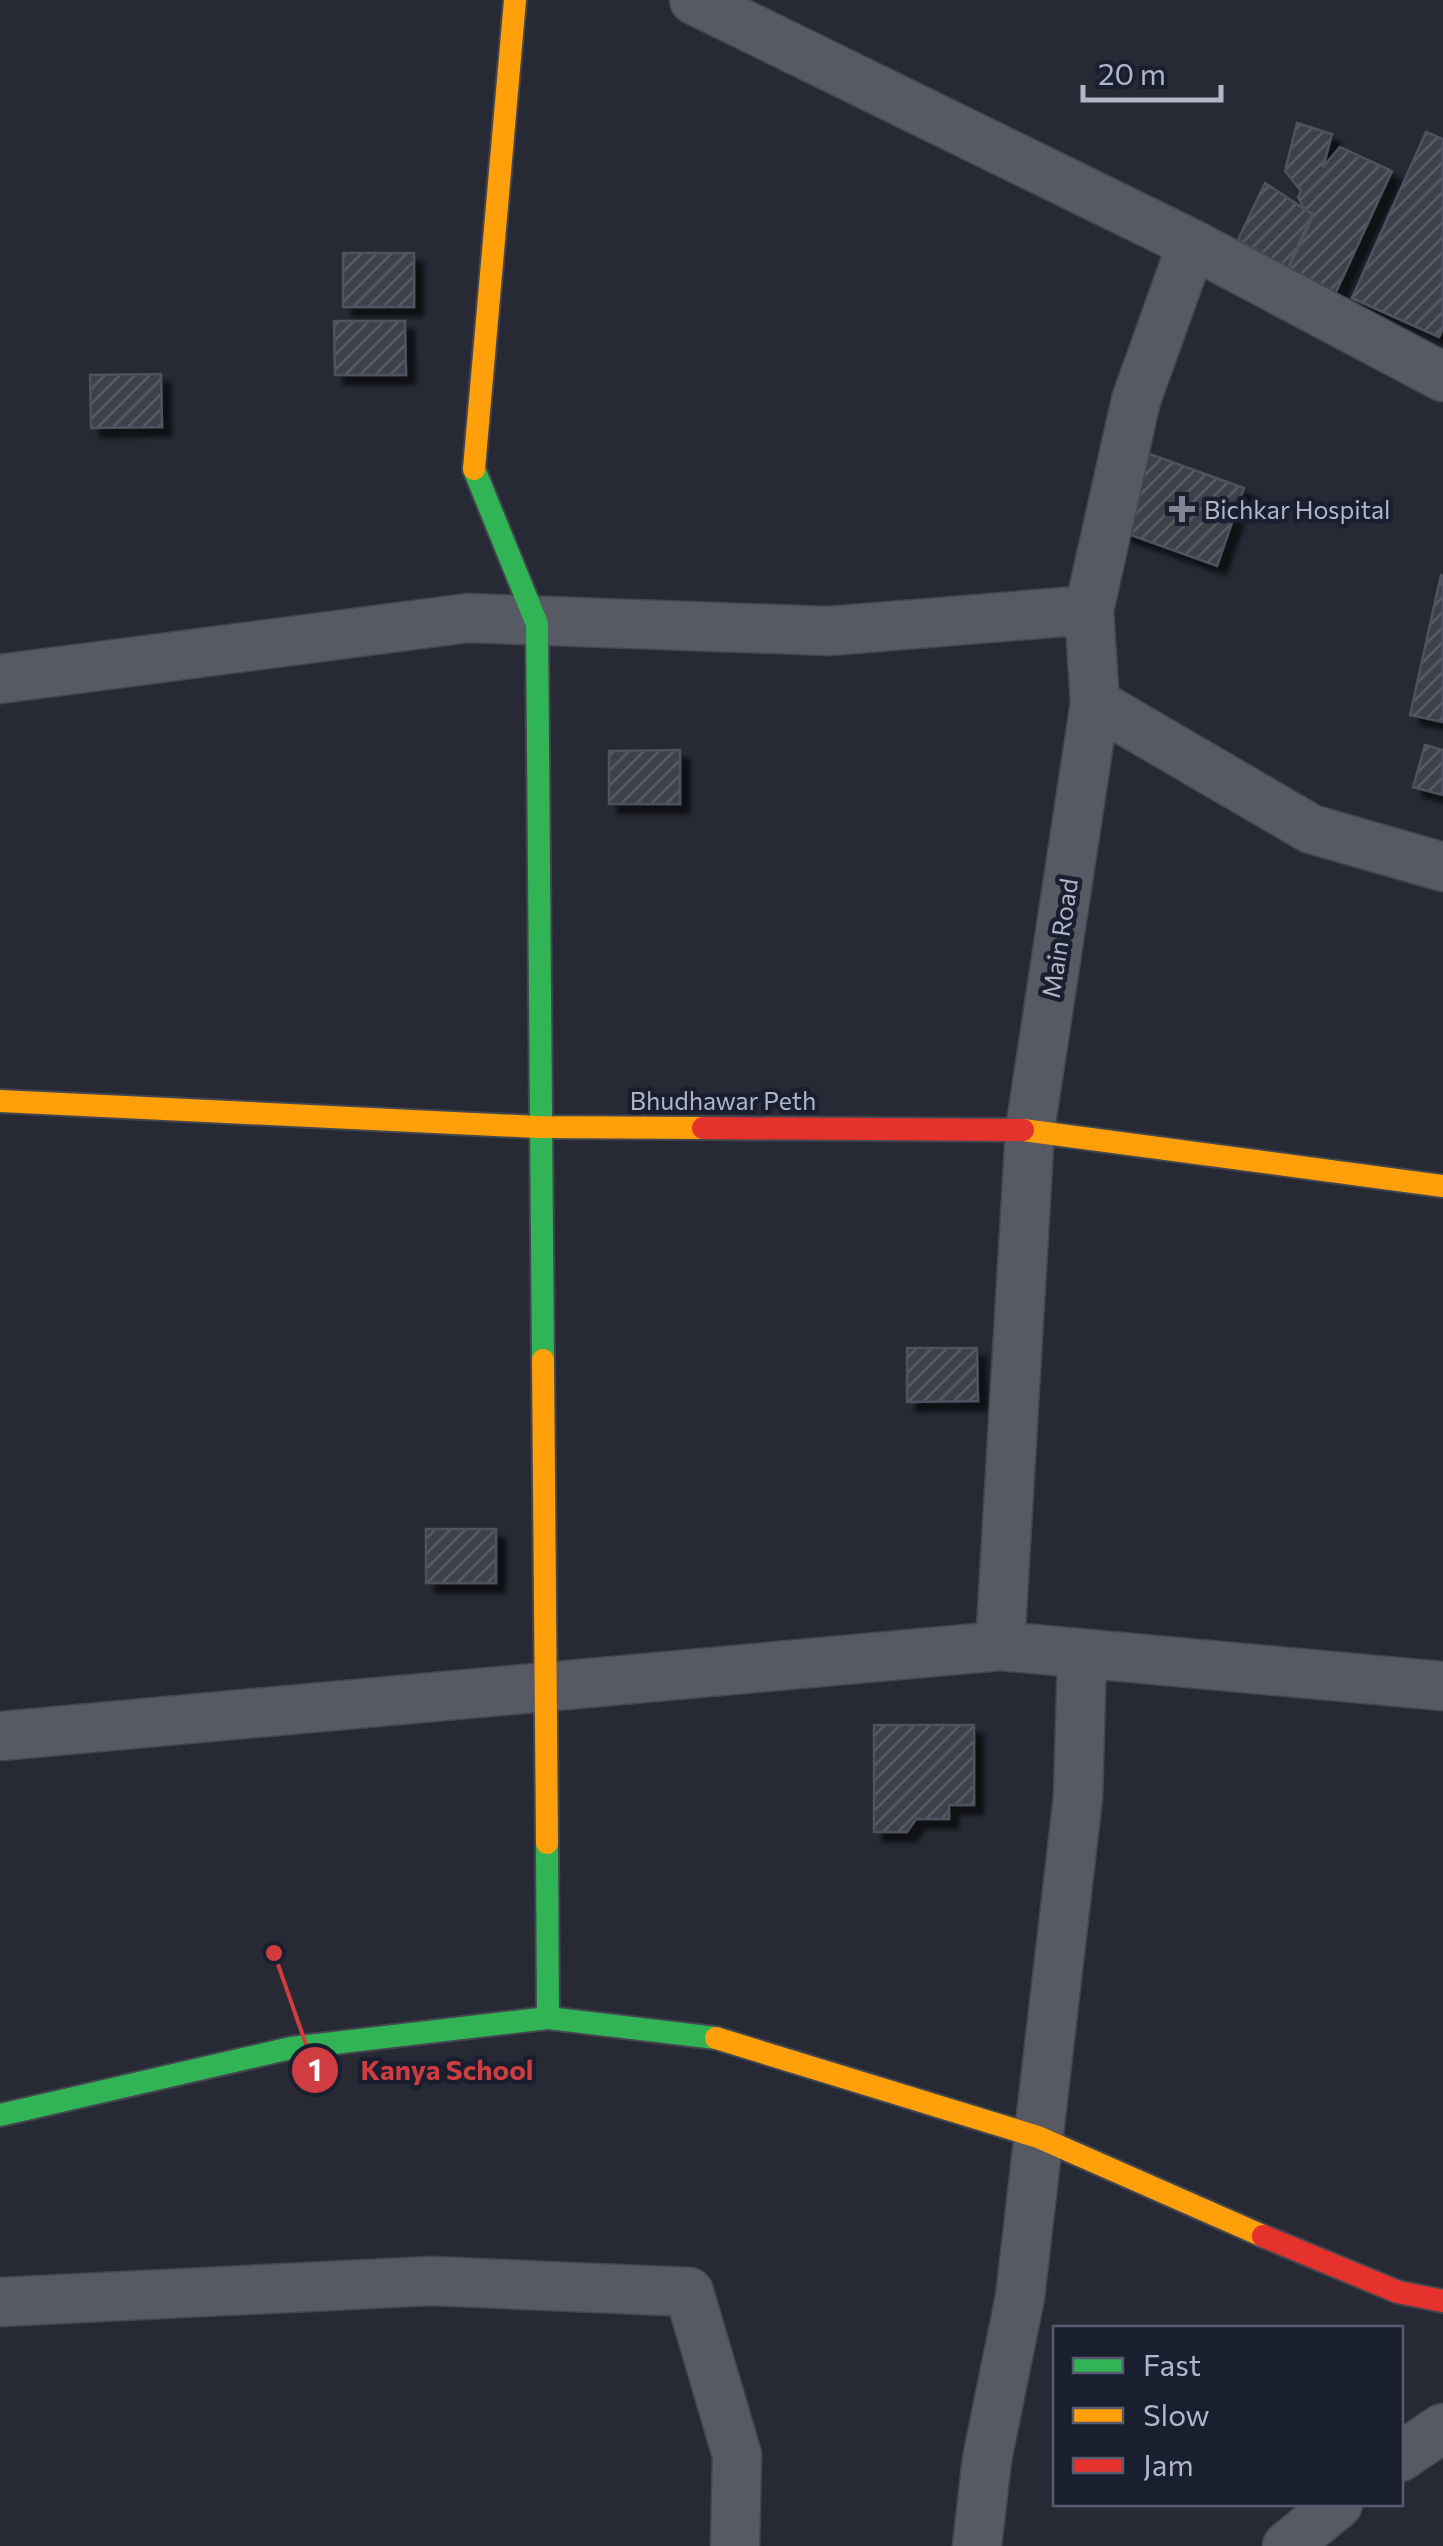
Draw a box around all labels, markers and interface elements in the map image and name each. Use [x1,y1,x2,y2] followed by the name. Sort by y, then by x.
[1083,40,1220,102] scale bar
[1098,54,1166,91] text: 20 m
[1204,494,1390,524] place label: Bichkar Hospital
[1169,496,1195,522] marker: Bichkar Hospital
[1035,876,1083,1000] street label: Main Road
[630,1085,816,1115] street label: Bhudhawar Peth
[290,2041,553,2099] callout: Kanya School
[308,2050,322,2087] text: 1
[360,2052,534,2086] text: Kanya School
[1053,2326,1403,2506] legend
[1143,2345,1201,2382] text: Fast
[1143,2395,1210,2432] text: Slow
[1143,2445,1194,2482] text: Jam

